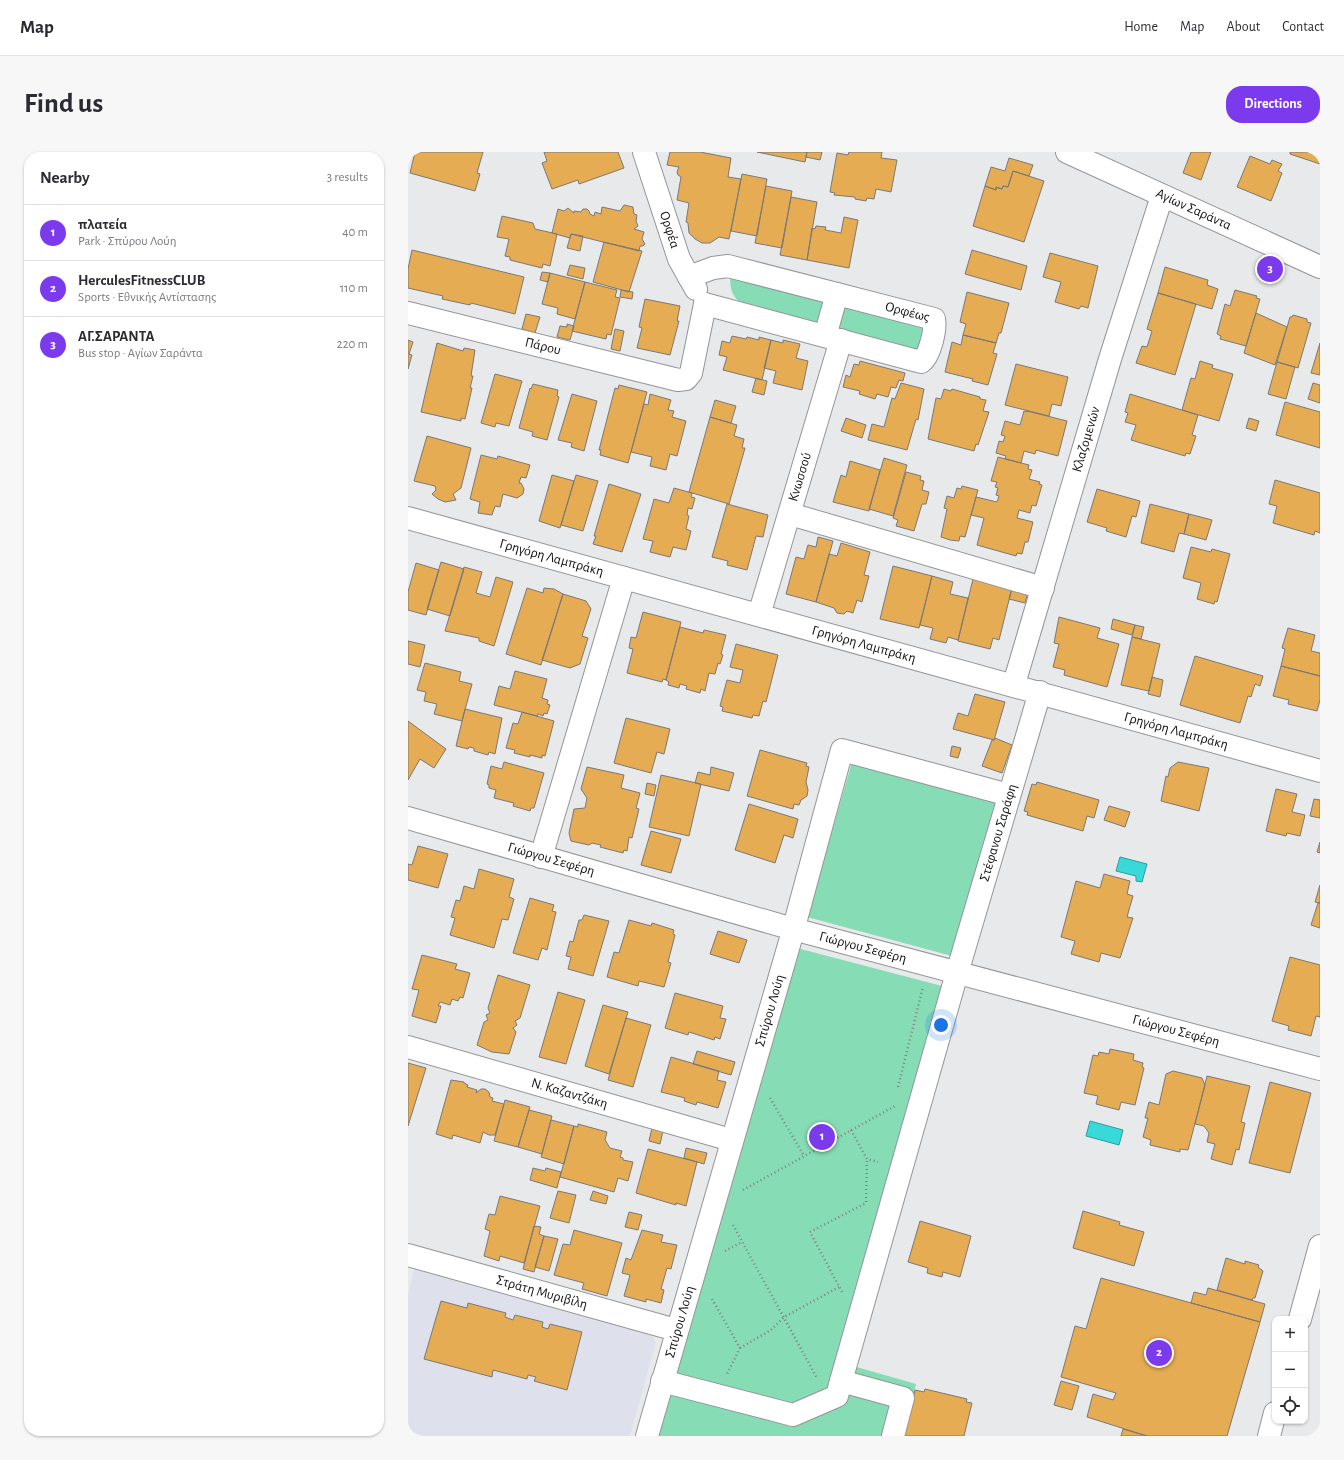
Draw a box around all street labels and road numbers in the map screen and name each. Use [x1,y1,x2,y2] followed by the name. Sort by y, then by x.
[1154,186,1233,233] street label: Αγίων Σαράντα
[657,210,682,250] street label: Ορφέα
[884,300,932,325] street label: Ορφέως
[524,335,562,358] street label: Πάρου
[1070,405,1103,474] street label: Κλαζομενών
[786,451,814,503] street label: Κνωσσού
[498,537,605,579] street label: Γρηγόρη Λαμπράκη
[810,623,917,666] street label: Γρηγόρη Λαμπράκη
[1122,710,1230,752] street label: Γρηγόρη Λαμπράκη
[977,782,1019,883] street label: Στέφανου Σαράφη
[506,840,596,878] street label: Γιώργου Σεφέρη
[818,929,908,966] street label: Γιώργου Σεφέρη
[753,973,787,1048] street label: Σπύρου Λούη
[1131,1012,1221,1049] street label: Γιώργου Σεφέρη
[530,1076,609,1111] street label: Ν. Καζαντζάκη
[495,1273,589,1312] street label: Στράτη Μυριβίλη
[663,1284,697,1359] street label: Σπύρου Λούη

